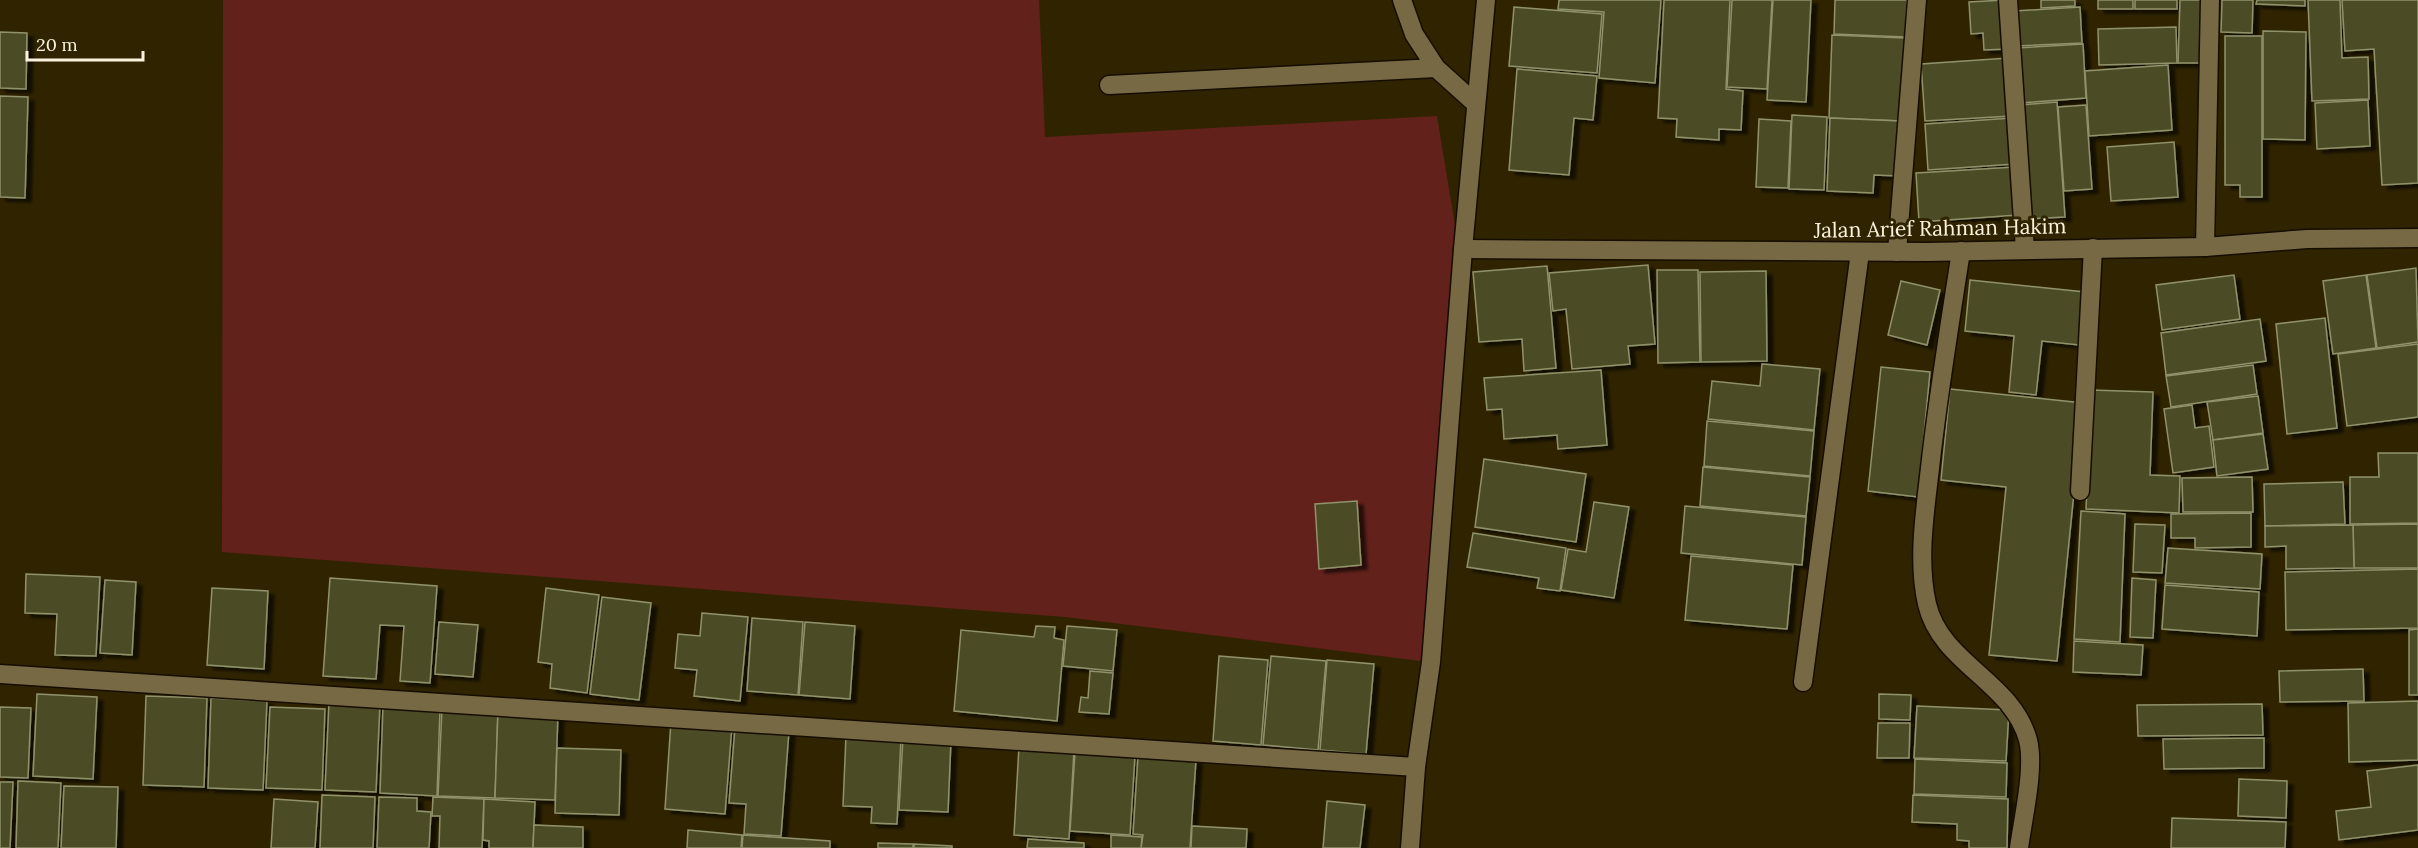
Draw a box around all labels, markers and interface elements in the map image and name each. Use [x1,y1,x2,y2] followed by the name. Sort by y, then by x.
[27,24,142,62] scale bar
[36,33,78,56] text: 20 m
[1812,212,2067,244] street label: Jalan Arief Rahman Hakim

